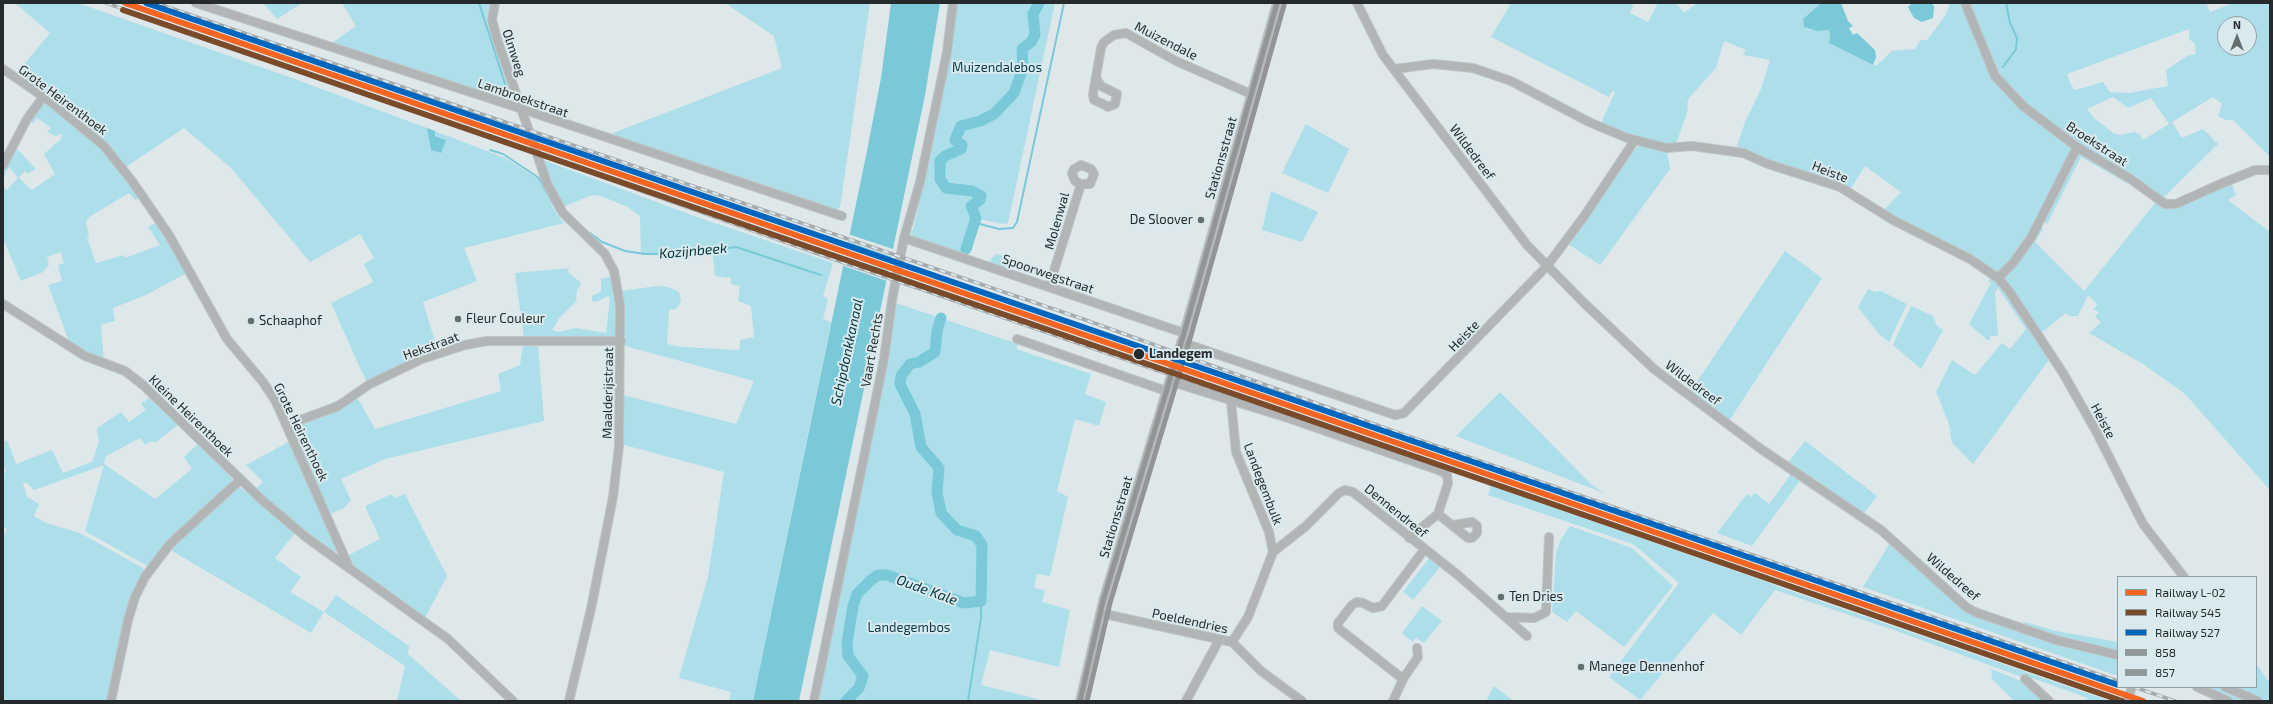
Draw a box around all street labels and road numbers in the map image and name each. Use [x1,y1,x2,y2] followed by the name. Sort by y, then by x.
[1132,18,1200,64] street label: Muizendale
[499,27,529,79] street label: Olmweg
[15,61,111,139] street label: Grote Heirenthoek
[476,75,570,121] street label: Lambroekstraat
[1202,115,1240,201] street label: Stationsstraat
[2063,118,2131,170] street label: Broekstraat
[1446,121,1498,183] street label: Wildedreef
[1810,158,1850,186] street label: Heiste
[1041,191,1073,251] street label: Molenwal
[1000,251,1096,297] street label: Spoorwegstraat
[858,312,886,388] street label: Vaart Rechts
[1445,317,1483,355] street label: Heiste
[401,329,461,363] street label: Hekstraat
[599,347,617,439] street label: Maalderijstraat
[1662,357,1724,409] street label: Wildedreef
[146,372,236,460] street label: Kleine Heirenthoek
[270,380,332,484] street label: Grote Heirenthoek
[2087,401,2119,441] street label: Heiste
[1240,441,1286,527] street label: Landegembulk
[1096,474,1136,560] street label: Stationsstraat
[1361,481,1431,541] street label: Dennendreef
[1923,550,1983,604] street label: Wildedreef
[1151,605,1229,637] street label: Poeldendries

